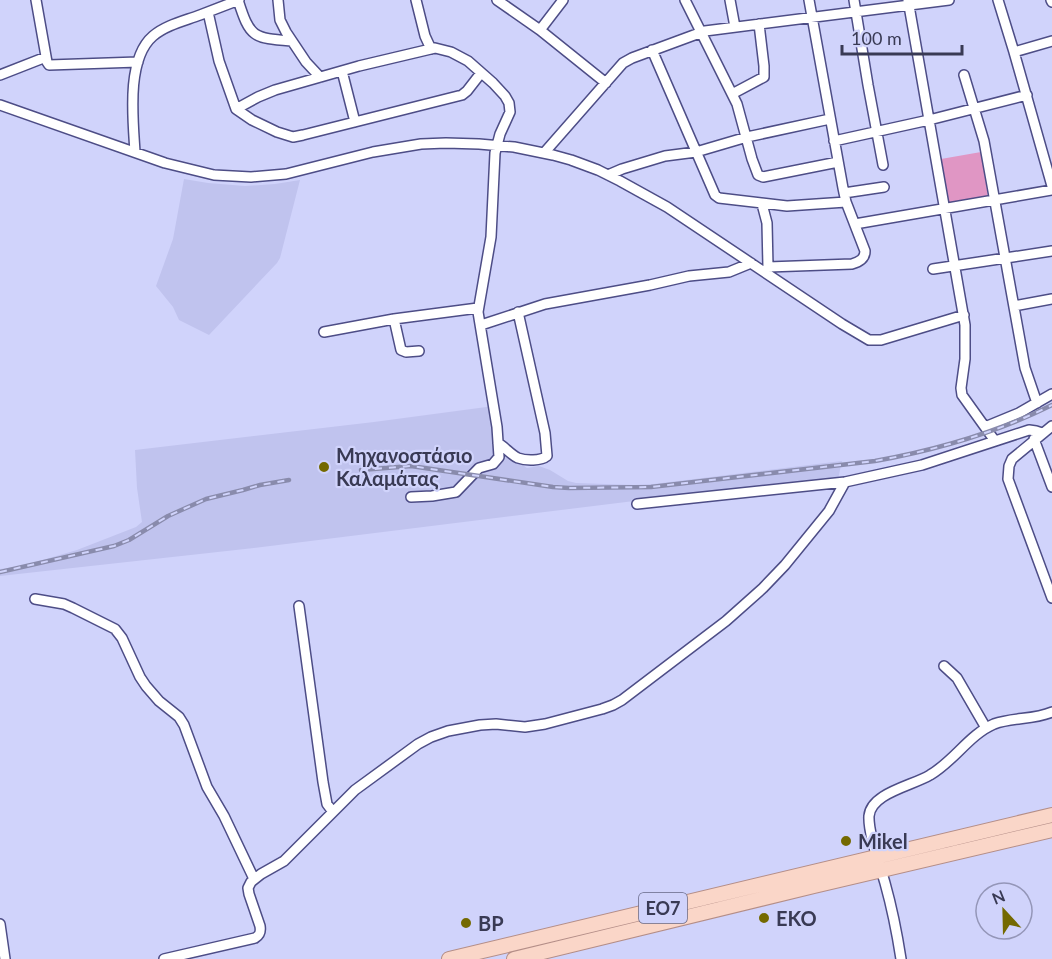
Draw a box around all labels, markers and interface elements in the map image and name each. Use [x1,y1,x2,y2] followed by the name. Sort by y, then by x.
[842,18,962,56] scale bar
[851,27,902,49] text: 100 m
[336,443,473,490] place label: Μηχανοστάσιο Καλαμάτας
[317,460,331,474] marker: Μηχανοστάσιο Καλαμάτας
[858,829,908,853] place label: Mikel
[839,834,853,848] marker: Mikel
[974,881,1034,941] north arrow
[989,886,1007,908] text: N
[639,893,687,923] road number: ΕΟ7
[776,906,817,930] place label: EKO
[478,911,504,935] place label: BP
[757,911,771,925] marker: EKO
[459,916,473,930] marker: BP

